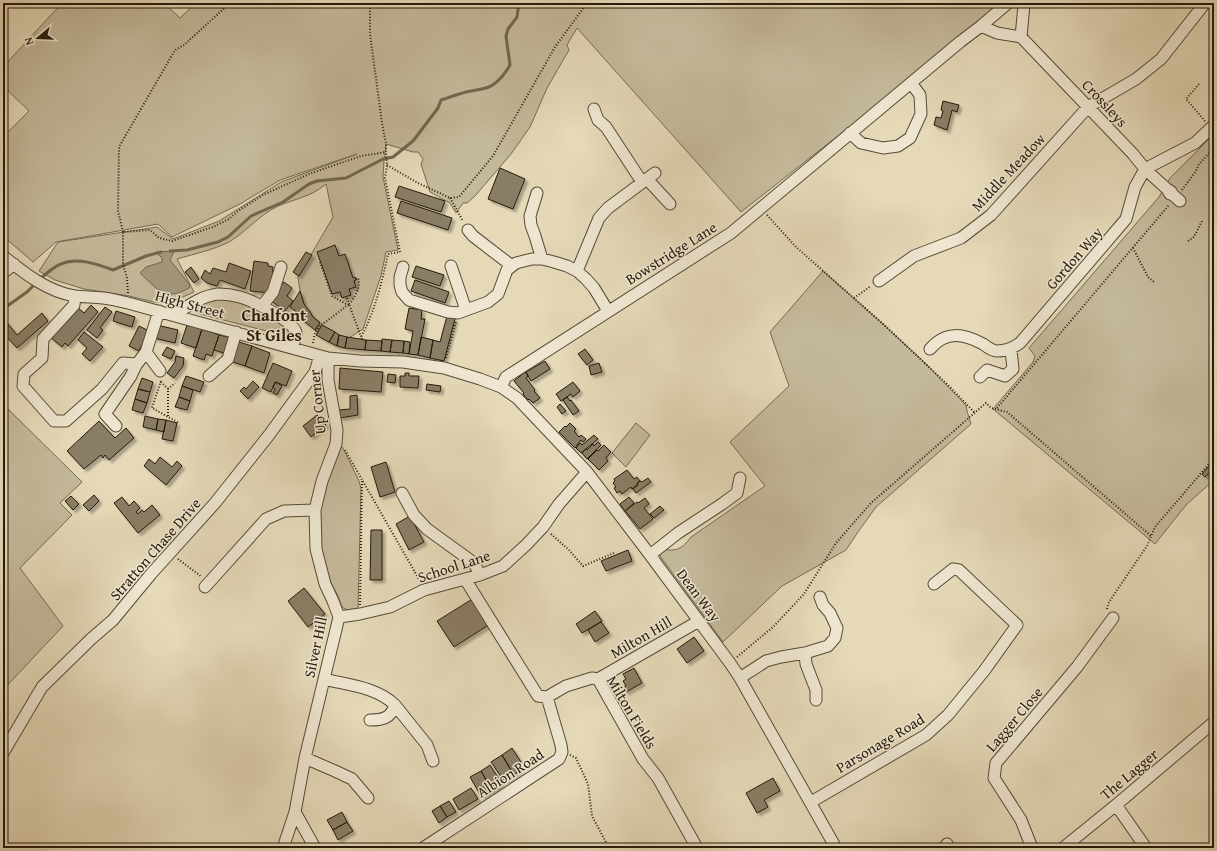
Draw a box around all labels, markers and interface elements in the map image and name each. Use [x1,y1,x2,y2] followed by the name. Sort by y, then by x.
[18,18,58,58] north arrow
[20,35,37,47] text: N
[1077,74,1133,132] street label: Crossleys
[966,128,1050,216] street label: Middle Meadow
[621,217,721,289] street label: Bowstridge Lane
[1041,222,1107,294] street label: Gordon Way
[153,285,228,324] street label: High Street
[241,302,307,347] district label: Chalfont St Giles
[303,369,331,435] street label: Up Corner
[105,493,205,605] street label: Stratton Chase Drive
[415,544,493,588] street label: School Lane
[672,564,726,626] street label: Dean Way
[606,611,676,663] street label: Milton Hill
[298,615,332,679] street label: Silver Hill
[602,671,662,753] street label: Milton Fields
[981,682,1047,756] street label: Lagger Close
[832,708,928,778] street label: Parsonage Road
[472,743,548,803] street label: Albion Road
[1096,744,1162,804] street label: The Lagger

